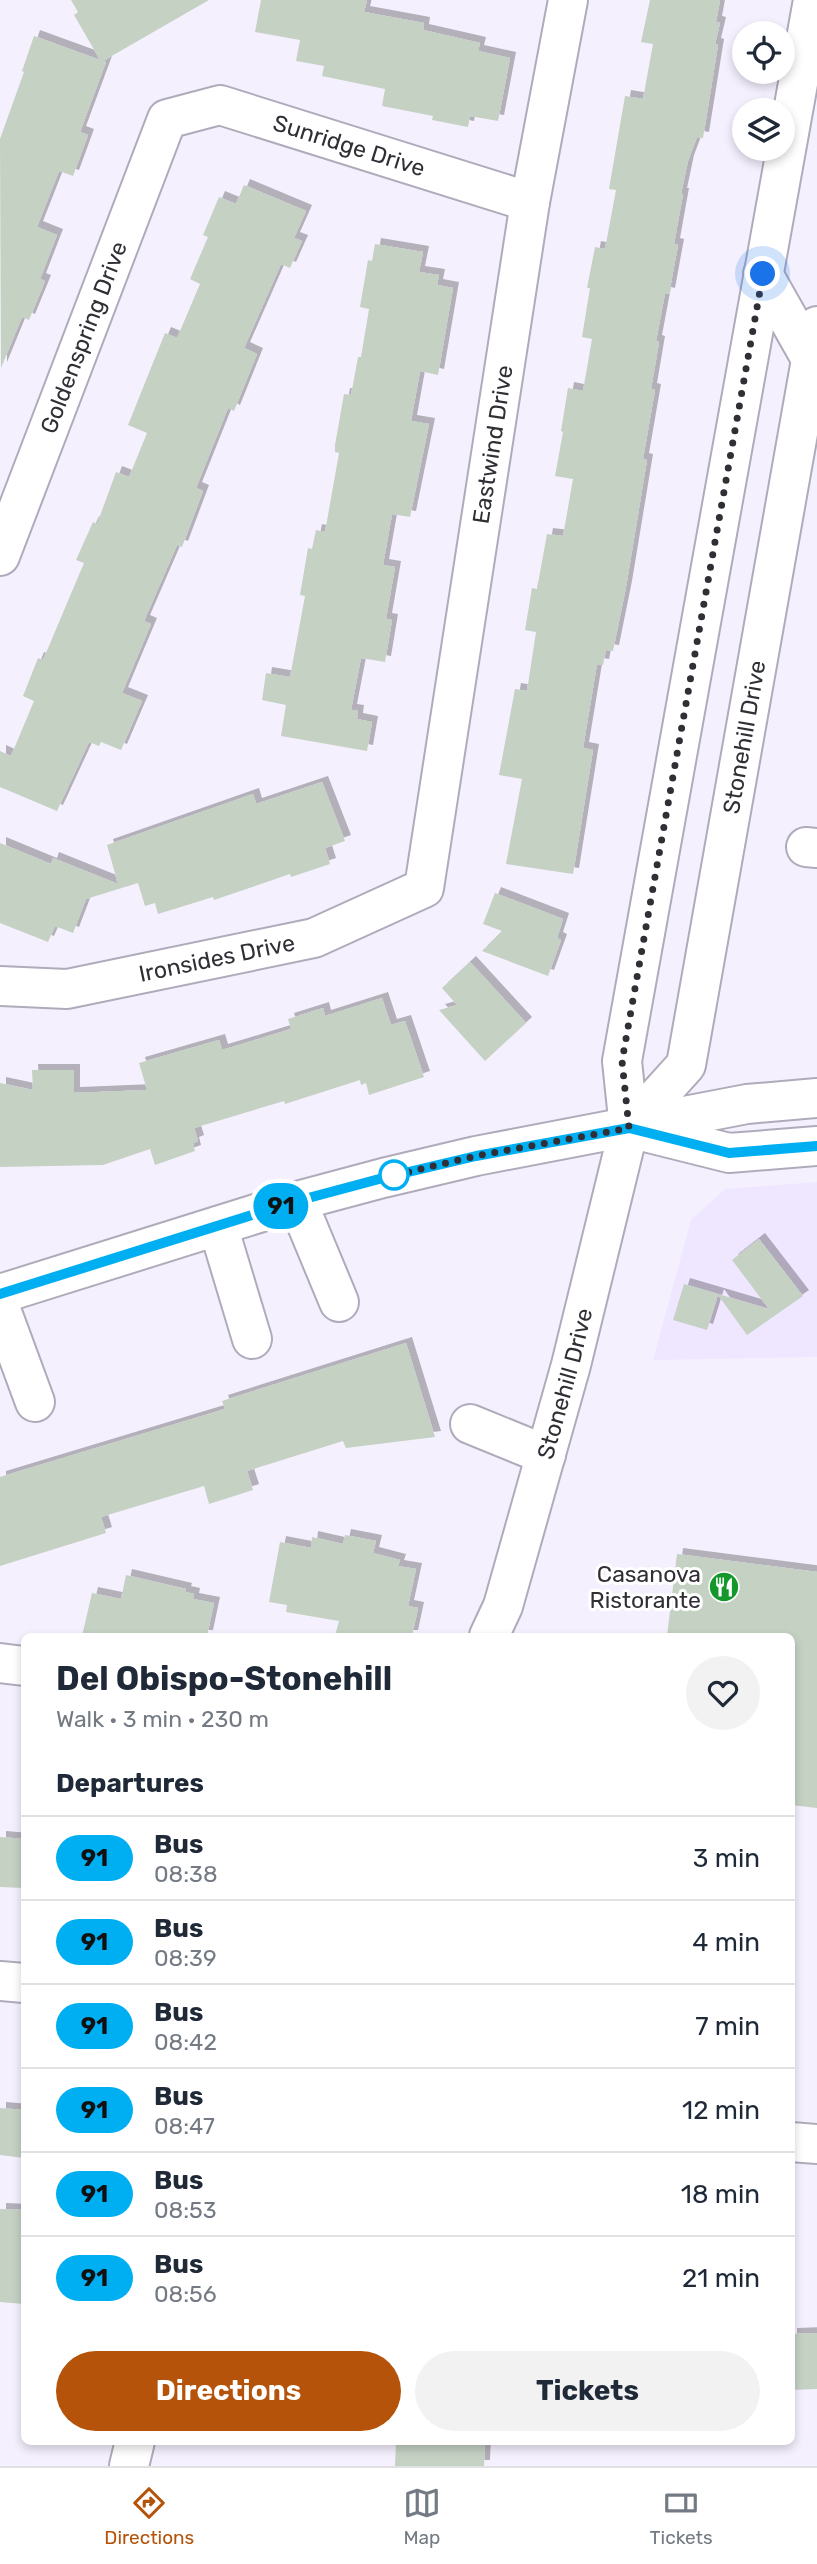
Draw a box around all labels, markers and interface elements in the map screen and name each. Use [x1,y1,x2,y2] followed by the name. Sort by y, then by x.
[732,21,795,161] map controls
[732,21,795,84] button: locate
[732,98,795,161] button: layers
[270,108,429,182] street label: Sunridge Drive
[34,237,133,437] street label: Goldenspring Drive
[745,256,780,291] your location
[466,363,519,526] street label: Eastwind Drive
[717,658,771,816] street label: Stonehill Drive
[136,928,297,988] street label: Ironsides Drive
[379,1160,409,1190] unlabelled marker
[250,1183,312,1229] line badge: 91
[267,1192,295,1220] text: 91
[531,1305,598,1462] street label: Stonehill Drive
[590,1560,701,1614] place label: Casanova Ristorante
[707,1570,741,1604] restaurant icon: Casanova Ristorante
[686,1656,760,1730] button: heart
[56,1659,392,1698] text: Del Obispo-Stonehill
[56,1705,269,1733] text: Walk · 3 min · 230 m
[56,1768,204,1799] text: Departures
[154,1829,203,1860] text: Bus
[693,1843,760,1874] text: 3 min
[81,1844,108,1872] text: 91
[154,1860,218,1888] text: 08:38
[154,1913,203,1944] text: Bus
[692,1927,760,1958] text: 4 min
[81,1928,108,1956] text: 91
[154,1944,217,1972] text: 08:39
[154,1997,203,2028] text: Bus
[695,2011,760,2042] text: 7 min
[81,2012,108,2040] text: 91
[154,2028,217,2056] text: 08:42
[154,2081,203,2112] text: Bus
[682,2095,760,2126] text: 12 min
[81,2096,108,2124] text: 91
[154,2112,215,2140] text: 08:47
[154,2165,203,2196] text: Bus
[681,2179,760,2210] text: 18 min
[81,2180,108,2208] text: 91
[154,2196,217,2224] text: 08:53
[154,2249,203,2280] text: Bus
[682,2263,760,2294] text: 21 min
[81,2264,108,2292] text: 91
[154,2280,217,2308] text: 08:56
[56,2351,401,2431] button: Directions
[415,2351,760,2431] button: Tickets
[104,2484,194,2549] tab: Directions
[403,2484,441,2549] tab: Map
[650,2484,713,2549] tab: Tickets

